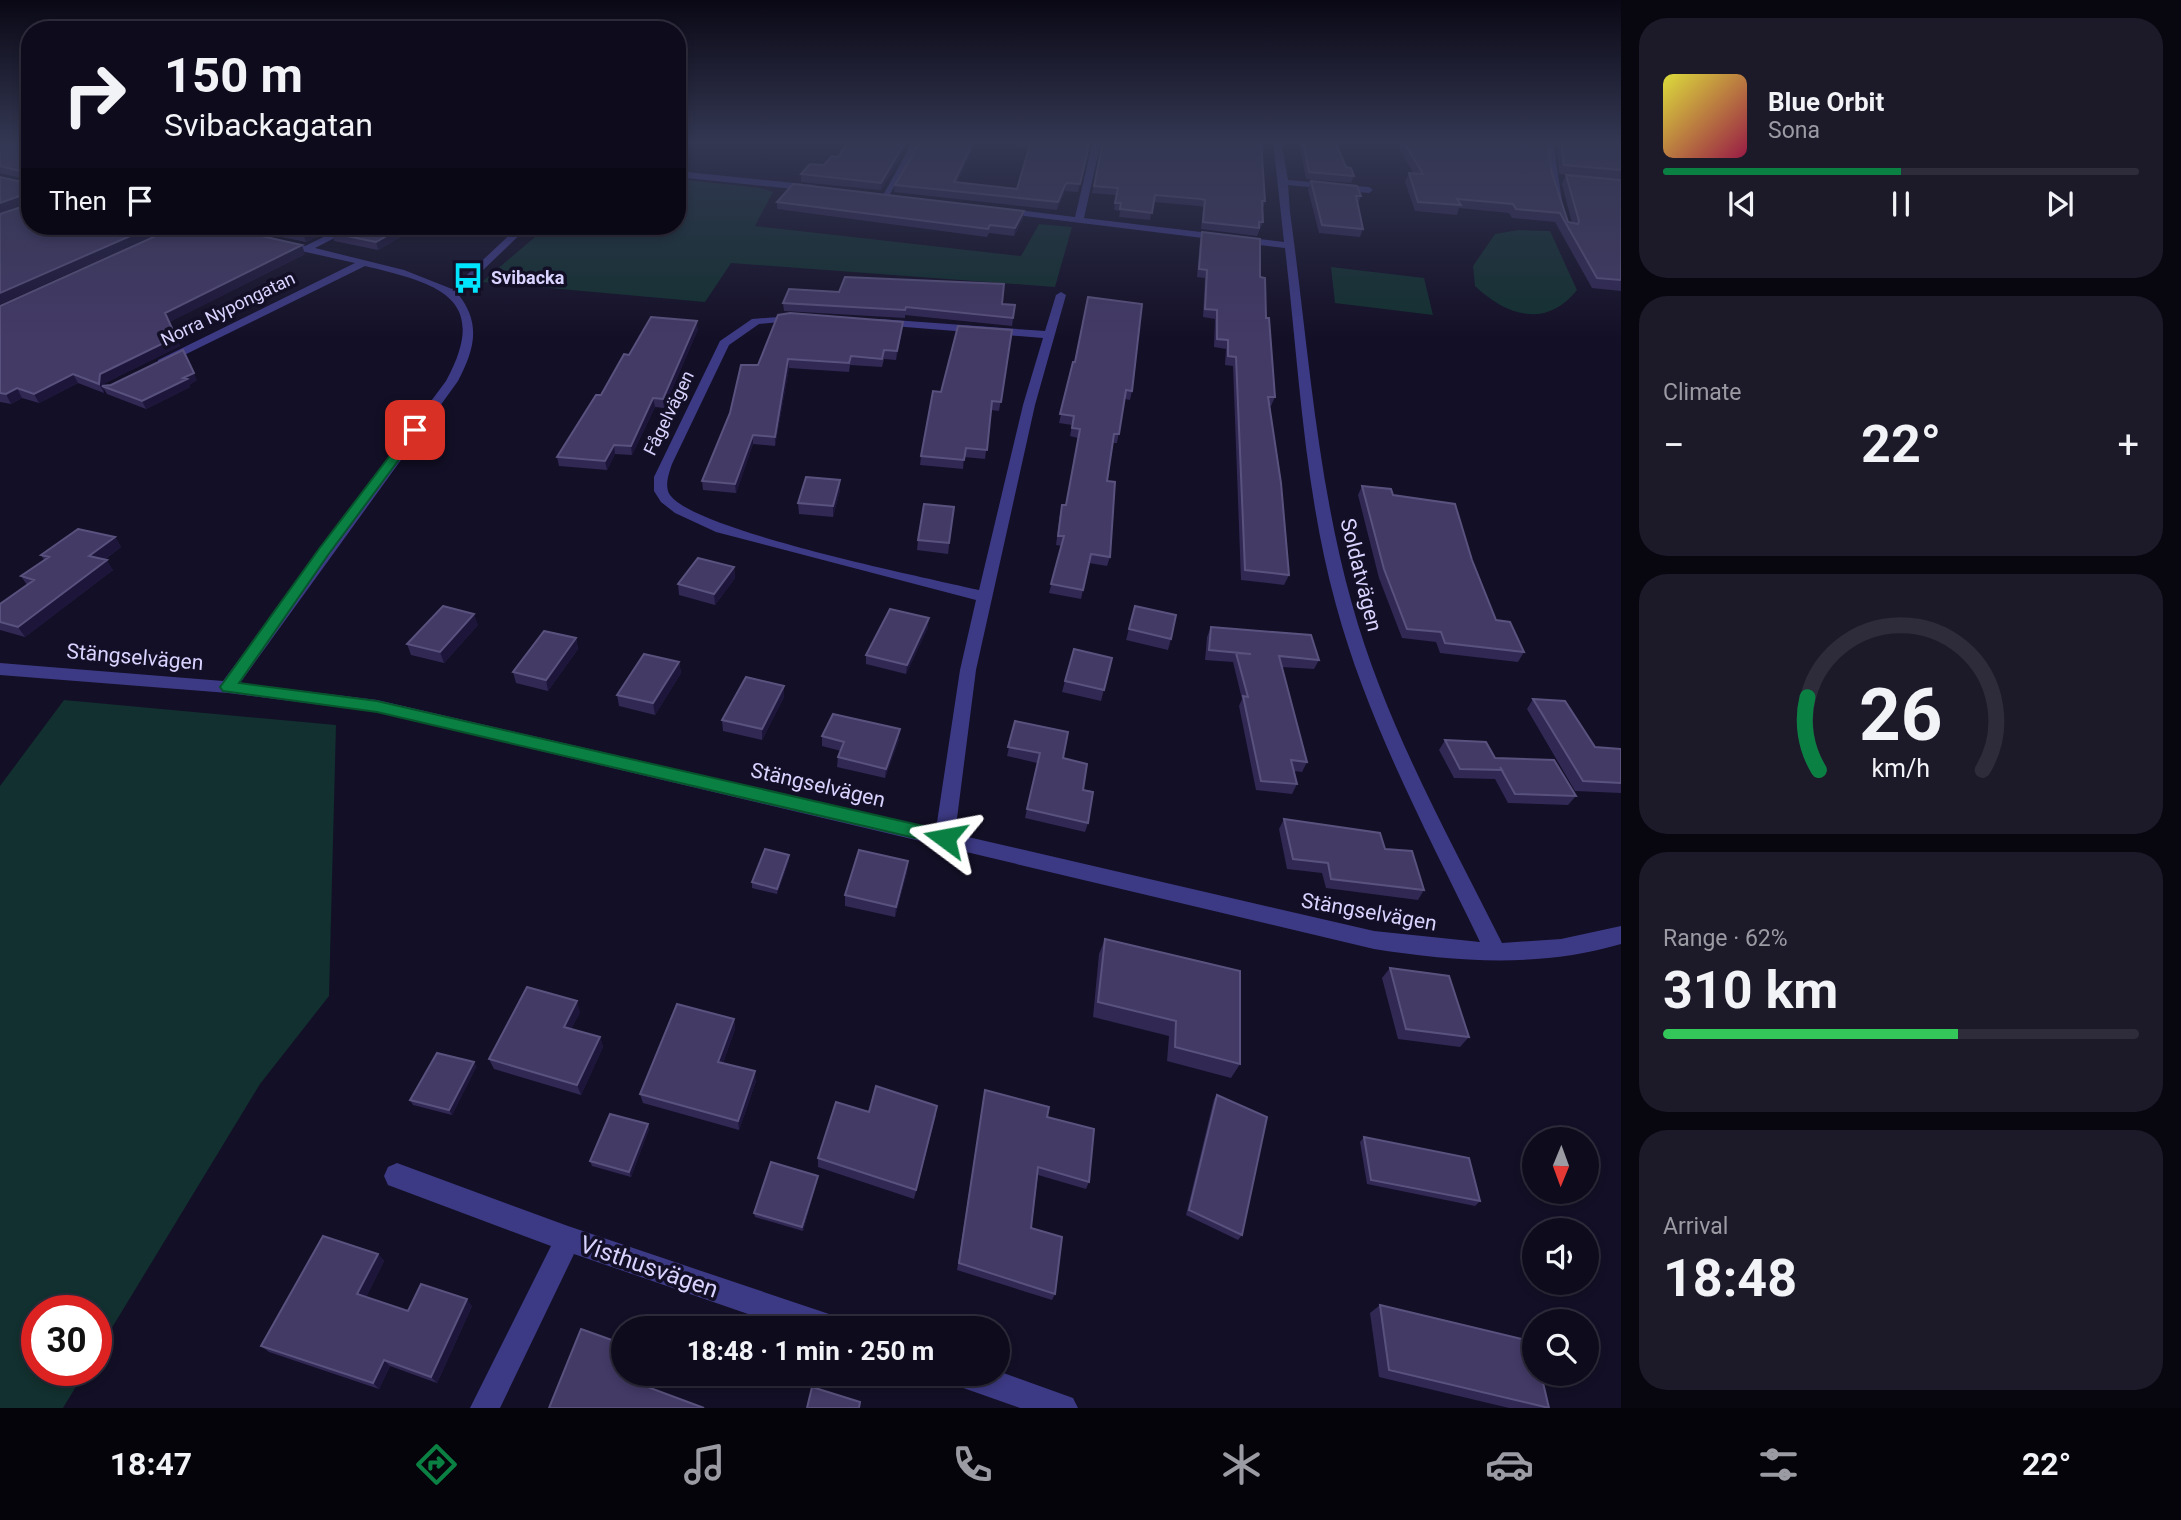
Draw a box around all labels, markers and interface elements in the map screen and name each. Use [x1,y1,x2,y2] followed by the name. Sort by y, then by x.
[164,47,303,104] text: 150 m
[49,49,140,140] icon: right
[1768,87,1884,117] text: Blue Orbit
[164,106,373,144] text: Svibackagatan
[1768,117,1820,144] text: Sona
[121,182,159,220] icon: arrive
[1723,185,1761,223] icon: previous
[1882,185,1920,223] icon: pause
[2041,185,2079,223] icon: next
[49,186,107,216] text: Then
[451,261,485,295] bus stop icon: Svibacka
[157,267,298,350] street label: Norra Nypongatan
[491,267,565,288] place label: Svibacka
[639,367,698,458] street label: Fågelvägen
[1663,379,1742,406] text: Climate
[385,400,445,460] pin
[396,411,434,449] icon: arrive
[1861,414,1941,475] text: 22°
[1663,423,1685,467] text: −
[2117,423,2139,467] text: +
[1335,516,1387,634] street label: Soldatvägen
[66,639,204,675] street label: Stängselvägen
[1859,672,1943,758] text: 26
[1872,754,1930,783] text: km/h
[748,758,888,812] street label: Stängselvägen
[908,801,982,875] position arrow
[1299,888,1439,936] street label: Stängselvägen
[1663,925,1788,952] text: Range · 62%
[1663,960,1838,1021] text: 310 km
[1522,1127,1600,1204] north arrow
[1522,1127,1599,1386] map controls
[1663,1213,1728,1240] text: Arrival
[1522,1218,1599,1295] button: sound
[576,1230,722,1304] street label: Visthusvägen
[1663,1248,1797,1309] text: 18:48
[21,1295,112,1386] speed limit sign: 30
[1522,1309,1599,1386] button: search
[687,1336,934,1366] text: 18:48 · 1 min · 250 m
[412,1440,461,1489] icon: directions
[680,1440,729,1489] icon: music
[948,1440,997,1489] icon: phone
[1217,1440,1266,1489] icon: climate
[1485,1440,1534,1489] icon: car
[1754,1440,1803,1489] icon: filters
[110,1445,192,1483] text: 18:47
[2022,1445,2071,1483] text: 22°

